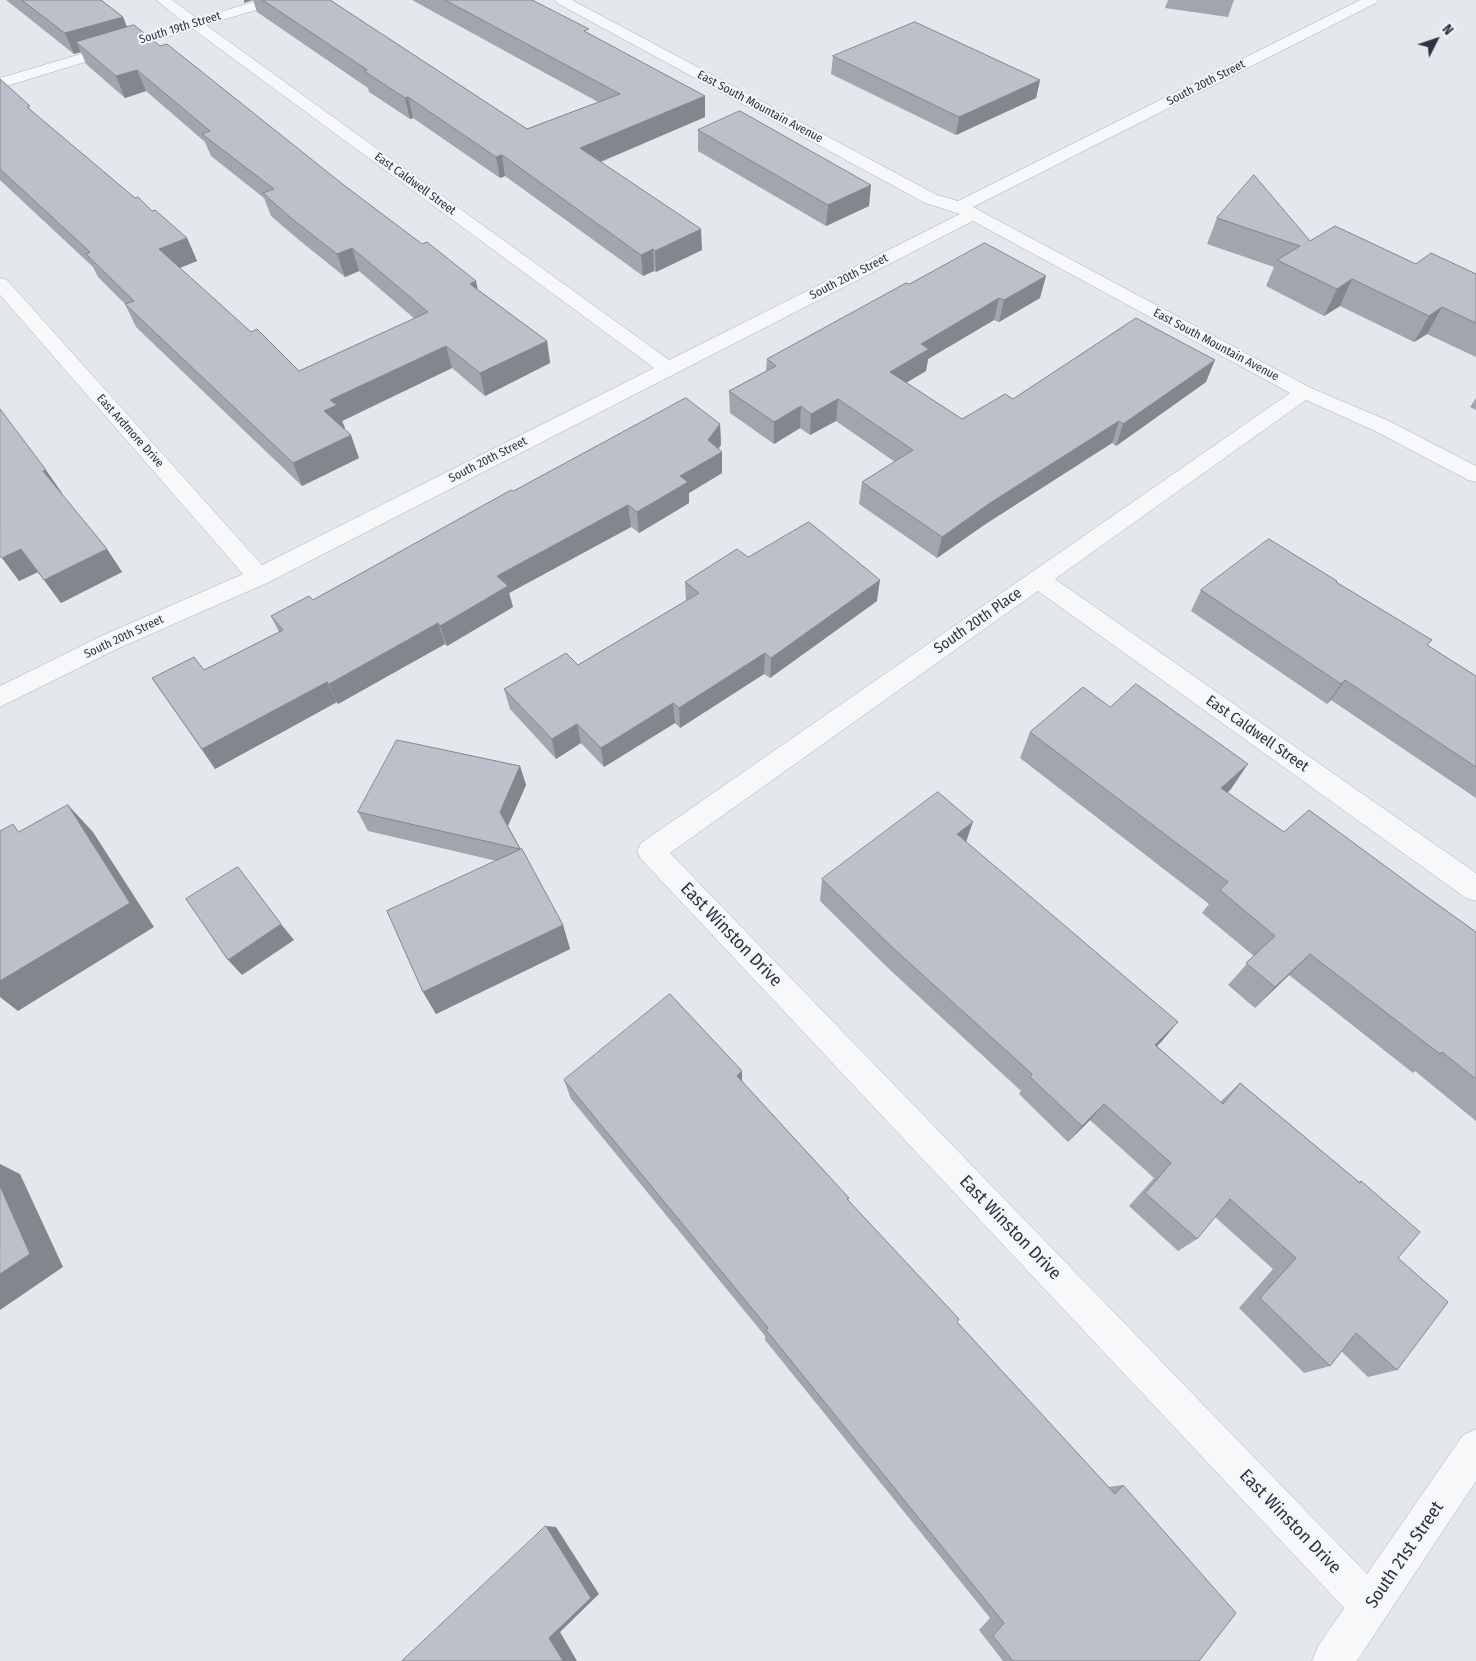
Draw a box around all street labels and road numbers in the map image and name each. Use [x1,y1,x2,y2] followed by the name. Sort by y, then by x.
[137,9,223,47] street label: South 19th Street
[1165,57,1247,109] street label: South 20th Street
[695,68,825,146] street label: East South Mountain Avenue
[372,150,458,218] street label: East Caldwell Street
[808,251,890,303] street label: South 20th Street
[1151,306,1281,384] street label: East South Mountain Avenue
[93,392,167,470] street label: East Ardmore Drive
[447,434,529,486] street label: South 20th Street
[931,584,1025,658] street label: South 20th Place
[82,612,166,662] street label: South 20th Street
[1202,692,1312,776] street label: East Caldwell Street
[676,878,786,992] street label: East Winston Drive
[955,1171,1065,1285] street label: East Winston Drive
[1235,1465,1345,1579] street label: East Winston Drive
[1361,1498,1449,1612] street label: South 21st Street

